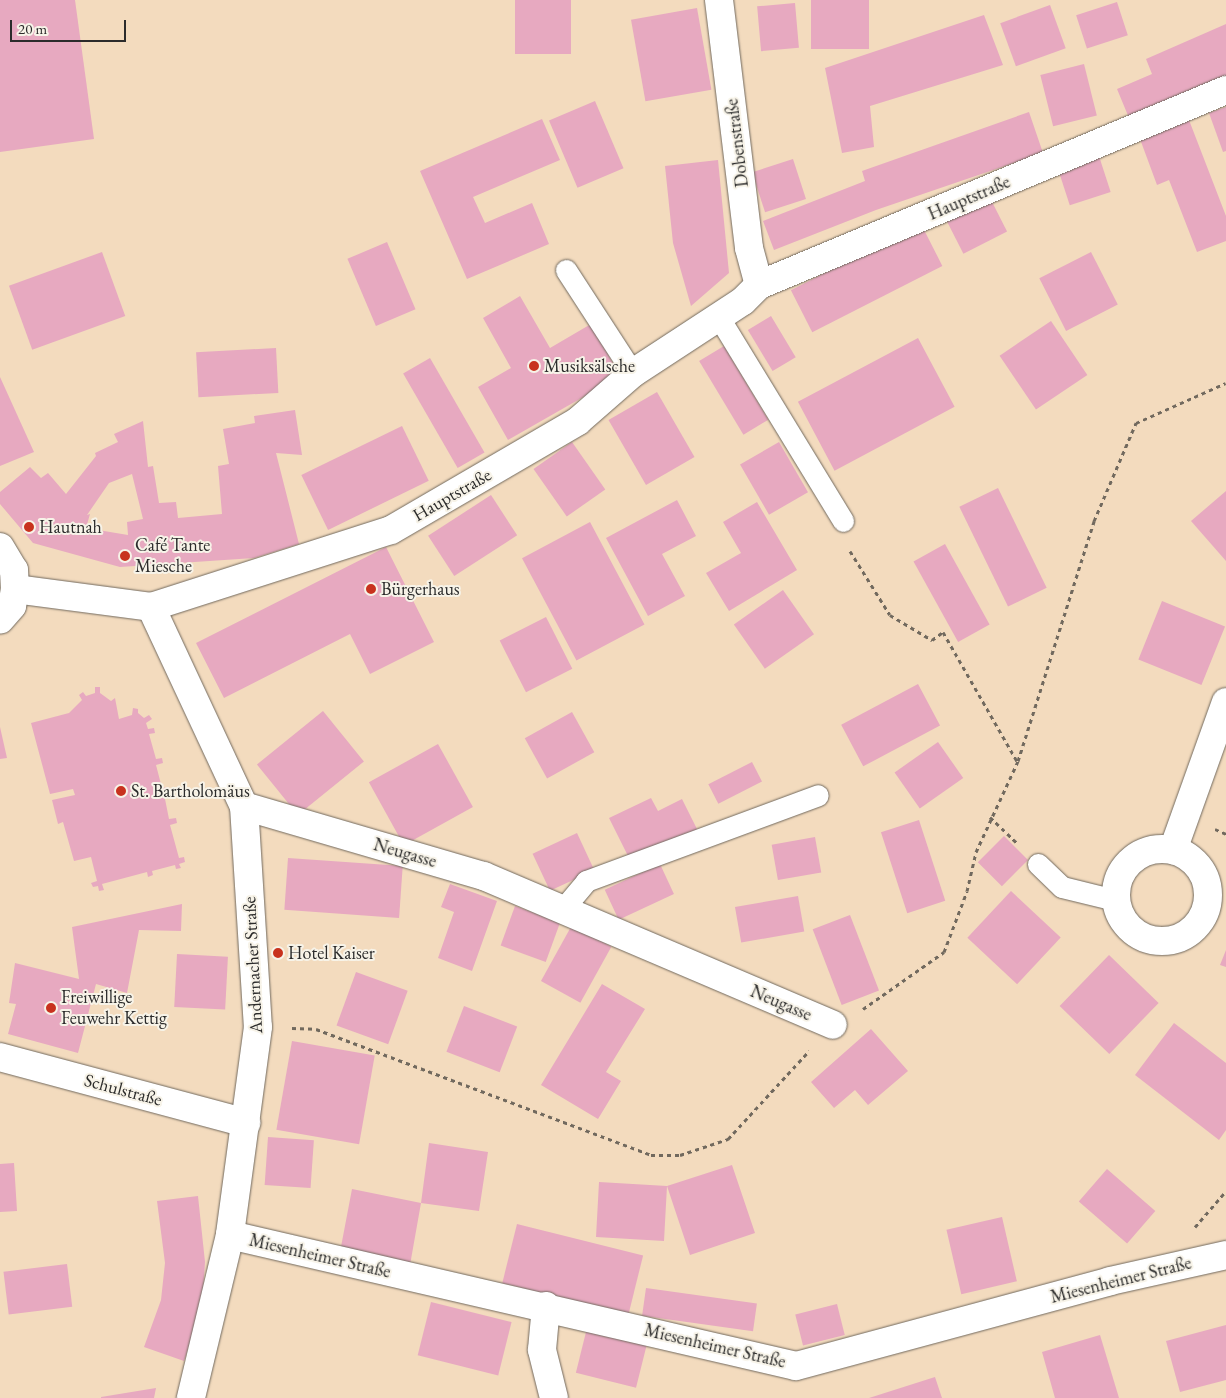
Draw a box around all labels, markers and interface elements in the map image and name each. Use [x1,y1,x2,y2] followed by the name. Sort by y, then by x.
[12,10,129,42] scale bar
[18,19,47,38] text: 20 m
[721,98,753,188] street label: Dobenstraße
[925,171,1013,225] street label: Hauptstraße
[544,355,635,377] place label: Musiksälsche
[528,360,540,372] marker: Musiksälsche
[409,464,495,526] street label: Hauptstraße
[39,516,102,538] place label: Hautnah
[23,521,35,533] marker: Hautnah
[135,535,210,578] place label: Café Tante Miesche
[119,550,131,562] marker: Café Tante Miesche
[381,578,460,600] place label: Bürgerhaus
[365,583,377,595] marker: Bürgerhaus
[131,780,250,802] place label: St. Bartholomäus
[115,785,127,797] marker: St. Bartholomäus
[371,834,439,872] street label: Neugasse
[239,896,267,1034] street label: Andernacher Straße
[288,942,375,964] place label: Hotel Kaiser
[272,947,284,959] marker: Hotel Kaiser
[747,980,815,1026] street label: Neugasse
[61,987,167,1030] place label: Freiwillige Feuwehr Kettig
[45,1002,57,1014] marker: Freiwillige Feuwehr Kettig
[82,1069,164,1111] street label: Schulstraße
[247,1229,393,1283] street label: Miesenheimer Straße
[1048,1252,1194,1308] street label: Miesenheimer Straße
[642,1319,788,1373] street label: Miesenheimer Straße

